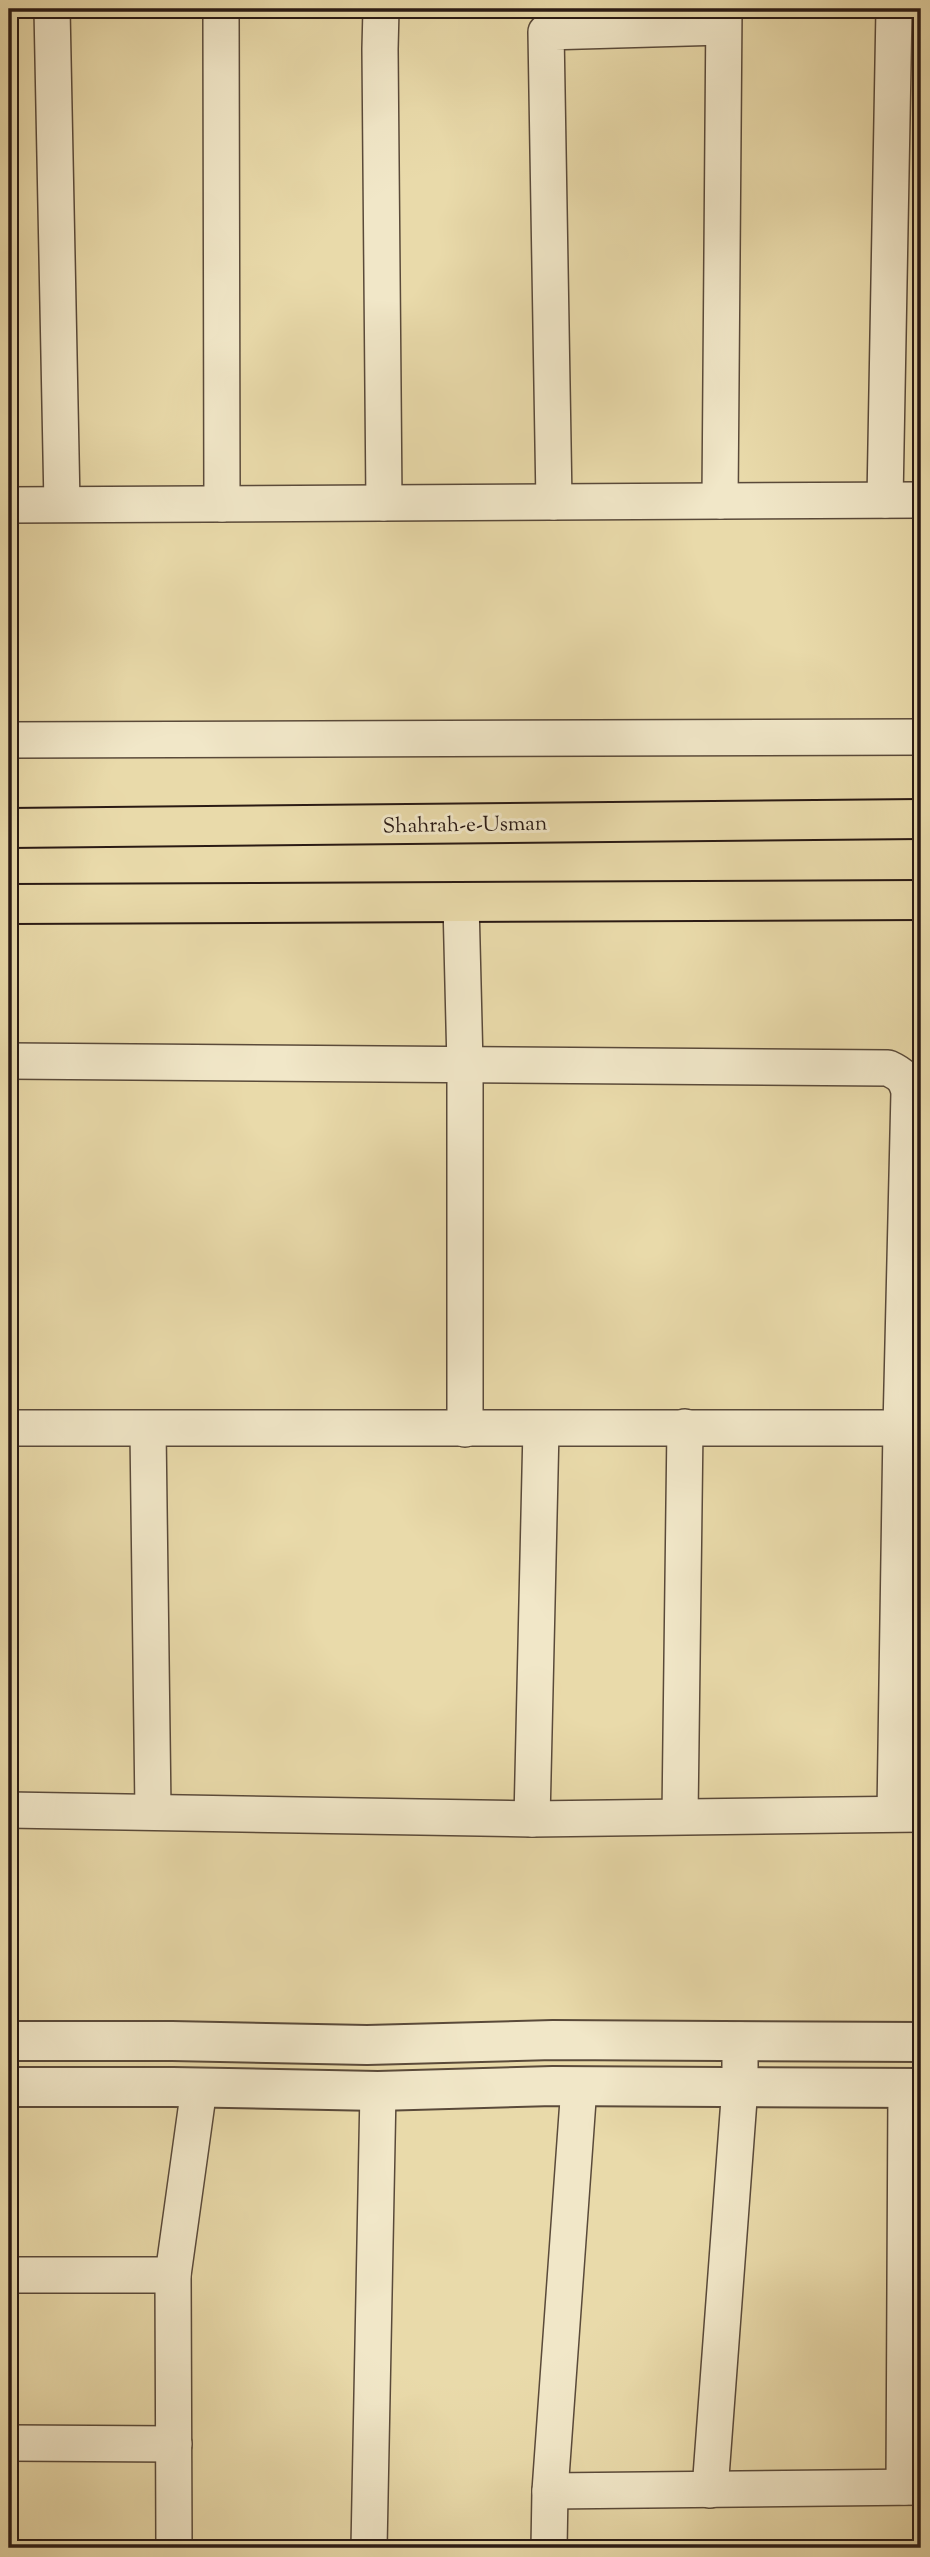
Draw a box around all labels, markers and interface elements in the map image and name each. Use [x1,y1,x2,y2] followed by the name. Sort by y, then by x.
[382,810,548,842] street label: Shahrah-e-Usman

